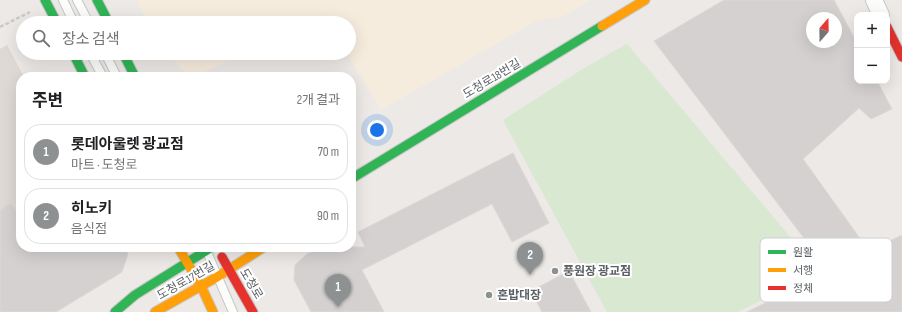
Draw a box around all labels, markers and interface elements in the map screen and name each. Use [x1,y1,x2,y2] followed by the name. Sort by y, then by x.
[806,12,842,48] north arrow
[854,12,890,84] map controls
[854,12,890,48] button: +
[16,16,356,60] search box
[30,27,52,49] icon: search
[62,30,120,49] text: 장소 검색
[854,48,890,84] button: −
[460,56,524,102] street label: 도청로18번길
[32,91,63,111] text: 주변
[297,92,340,108] text: 2개 결과
[367,120,387,140] your location
[71,135,184,154] text: 롯데아울렛 광교점
[43,144,49,160] text: 1
[318,144,339,160] text: 70 m
[71,157,138,173] text: 마트 · 도청로
[71,199,112,218] text: 히노키
[43,208,49,224] text: 2
[317,208,339,224] text: 90 m
[71,221,107,237] text: 음식점
[760,238,892,302] legend
[517,242,543,275] pin: 2
[793,246,813,259] text: 원활
[154,258,218,304] street label: 도청로17번길
[563,264,631,279] place label: 풍원장 광교점
[793,264,813,277] text: 서행
[236,266,266,302] street label: 도청로
[550,266,560,276] marker: 풍원장 광교점
[325,274,351,307] pin: 1
[793,282,813,295] text: 정체
[497,288,541,303] place label: 혼밥대장
[484,290,494,300] marker: 혼밥대장

